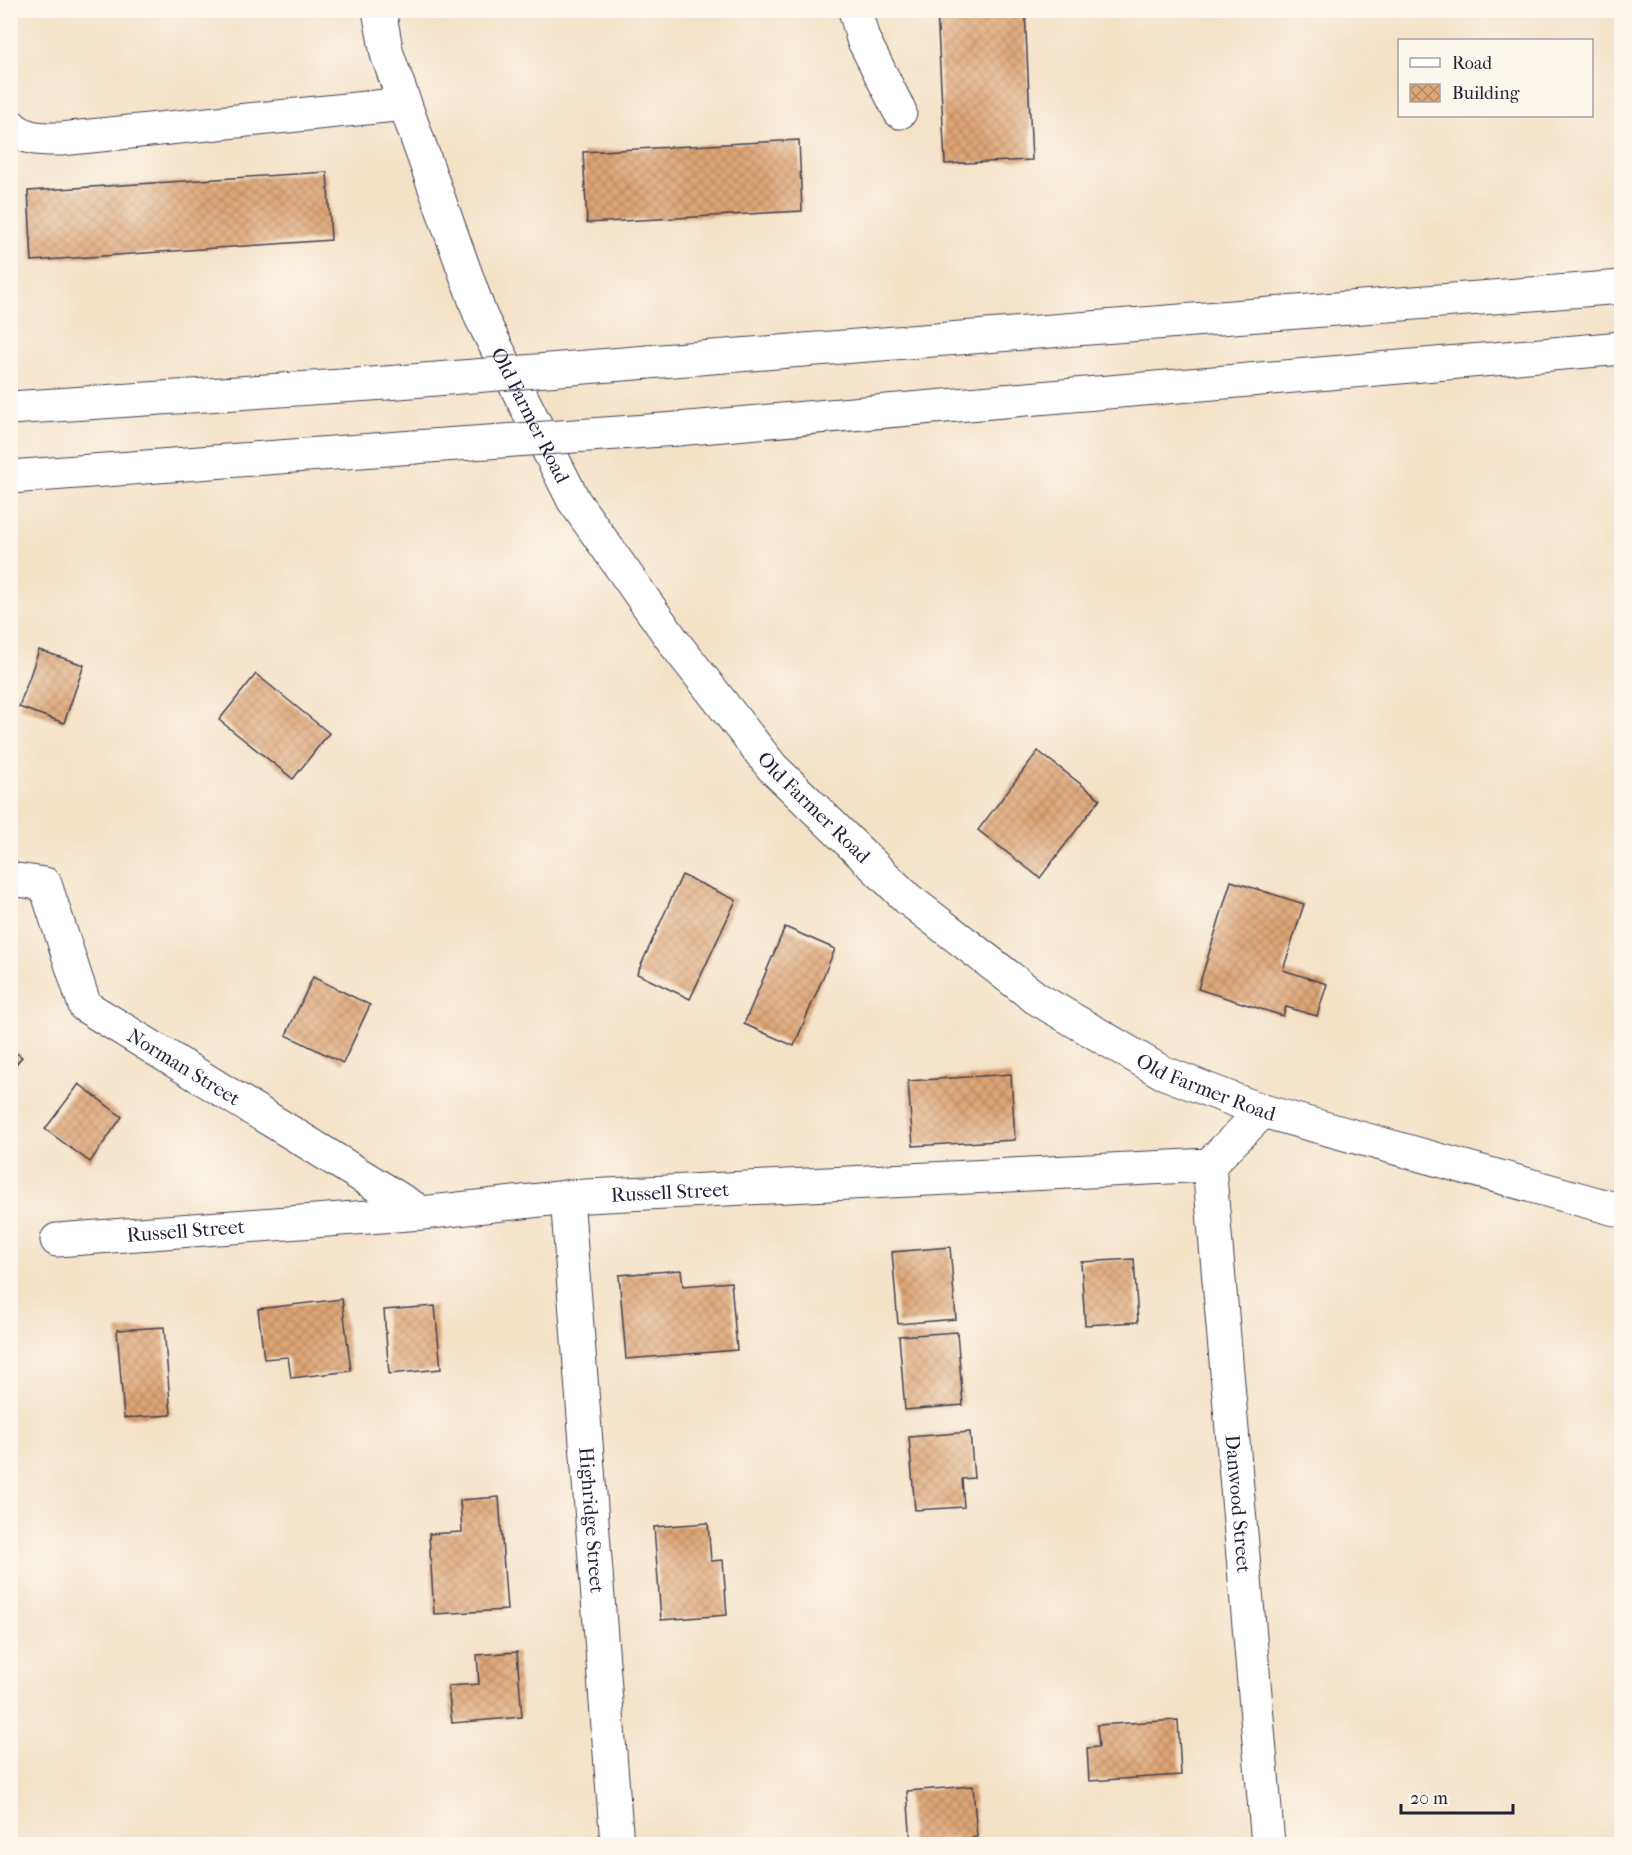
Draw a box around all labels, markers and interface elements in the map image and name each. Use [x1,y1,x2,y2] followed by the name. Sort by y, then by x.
[1398,39,1593,117] legend
[1452,53,1492,74] text: Road
[1452,83,1520,104] text: Building
[486,344,574,488] street label: Old Farmer Road
[753,747,875,869] street label: Old Farmer Road
[123,1024,244,1111] street label: Norman Street
[1132,1048,1279,1126] street label: Old Farmer Road
[610,1178,730,1207] street label: Russell Street
[126,1215,246,1247] street label: Russell Street
[1220,1434,1255,1574] street label: Danwood Street
[574,1446,609,1594] street label: Highridge Street
[1401,1777,1514,1815] scale bar
[1410,1788,1448,1809] text: 20 m

